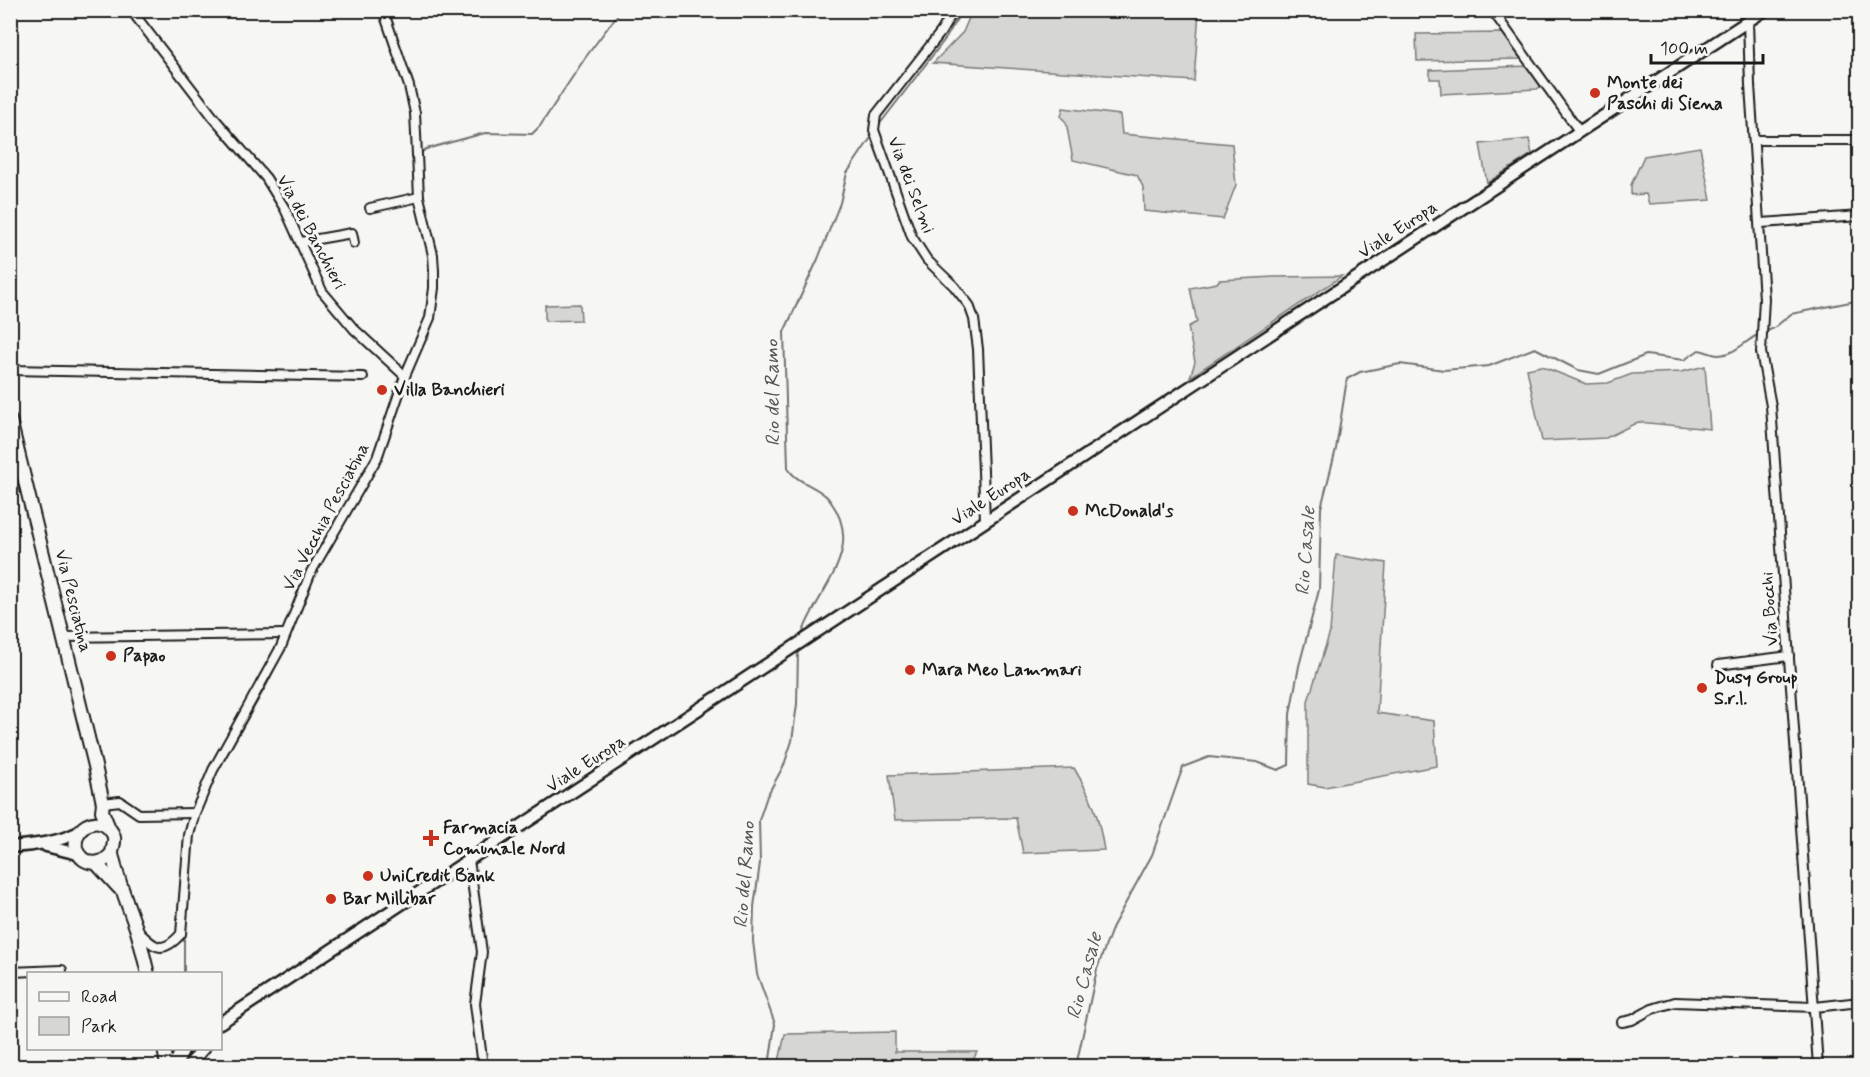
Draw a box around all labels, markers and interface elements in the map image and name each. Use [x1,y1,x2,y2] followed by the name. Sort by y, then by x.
[1651,27,1764,65] scale bar
[1660,37,1708,61] text: 100 m
[1607,71,1723,116] place label: Monte dei Paschi di Siena
[1588,86,1602,100] marker: Monte dei Paschi di Siena
[882,133,940,237] street label: Via dei Selmi
[271,170,351,294] street label: Via dei Banchieri
[1354,195,1442,265] street label: Viale Europa
[759,339,787,447] water label: Rio del Ramo
[394,378,505,402] place label: Villa Banchieri
[375,383,389,397] marker: Villa Banchieri
[277,439,375,595] street label: Via Vecchia Pesciatina
[947,462,1035,532] street label: Viale Europa
[1085,499,1173,523] place label: McDonald's
[1066,504,1080,518] marker: McDonald's
[1289,505,1323,596] water label: Rio Casale
[49,547,97,655] street label: Via Pesciatina
[1755,571,1785,647] street label: Via Bocchi
[123,644,165,668] place label: Papao
[104,649,118,663] marker: Papao
[922,658,1081,682] place label: Mara Meo Lammari
[903,663,917,677] marker: Mara Meo Lammari
[1714,666,1798,711] place label: Dusy Group S.r.l.
[1695,681,1709,695] marker: Dusy Group S.r.l.
[542,729,630,799] street label: Viale Europa
[443,816,565,861] place label: Farmacia Comunale Nord
[728,820,762,929] water label: Rio del Ramo
[424,831,438,845] marker: Farmacia Comunale Nord
[380,864,496,888] place label: UniCredit Bank
[361,869,375,883] marker: UniCredit Bank
[343,887,436,911] place label: Bar Millibar
[324,892,338,906] marker: Bar Millibar
[1060,929,1110,1022] water label: Rio Casale
[27,972,222,1050] legend
[81,985,117,1009] text: Road
[81,1015,117,1039] text: Park

